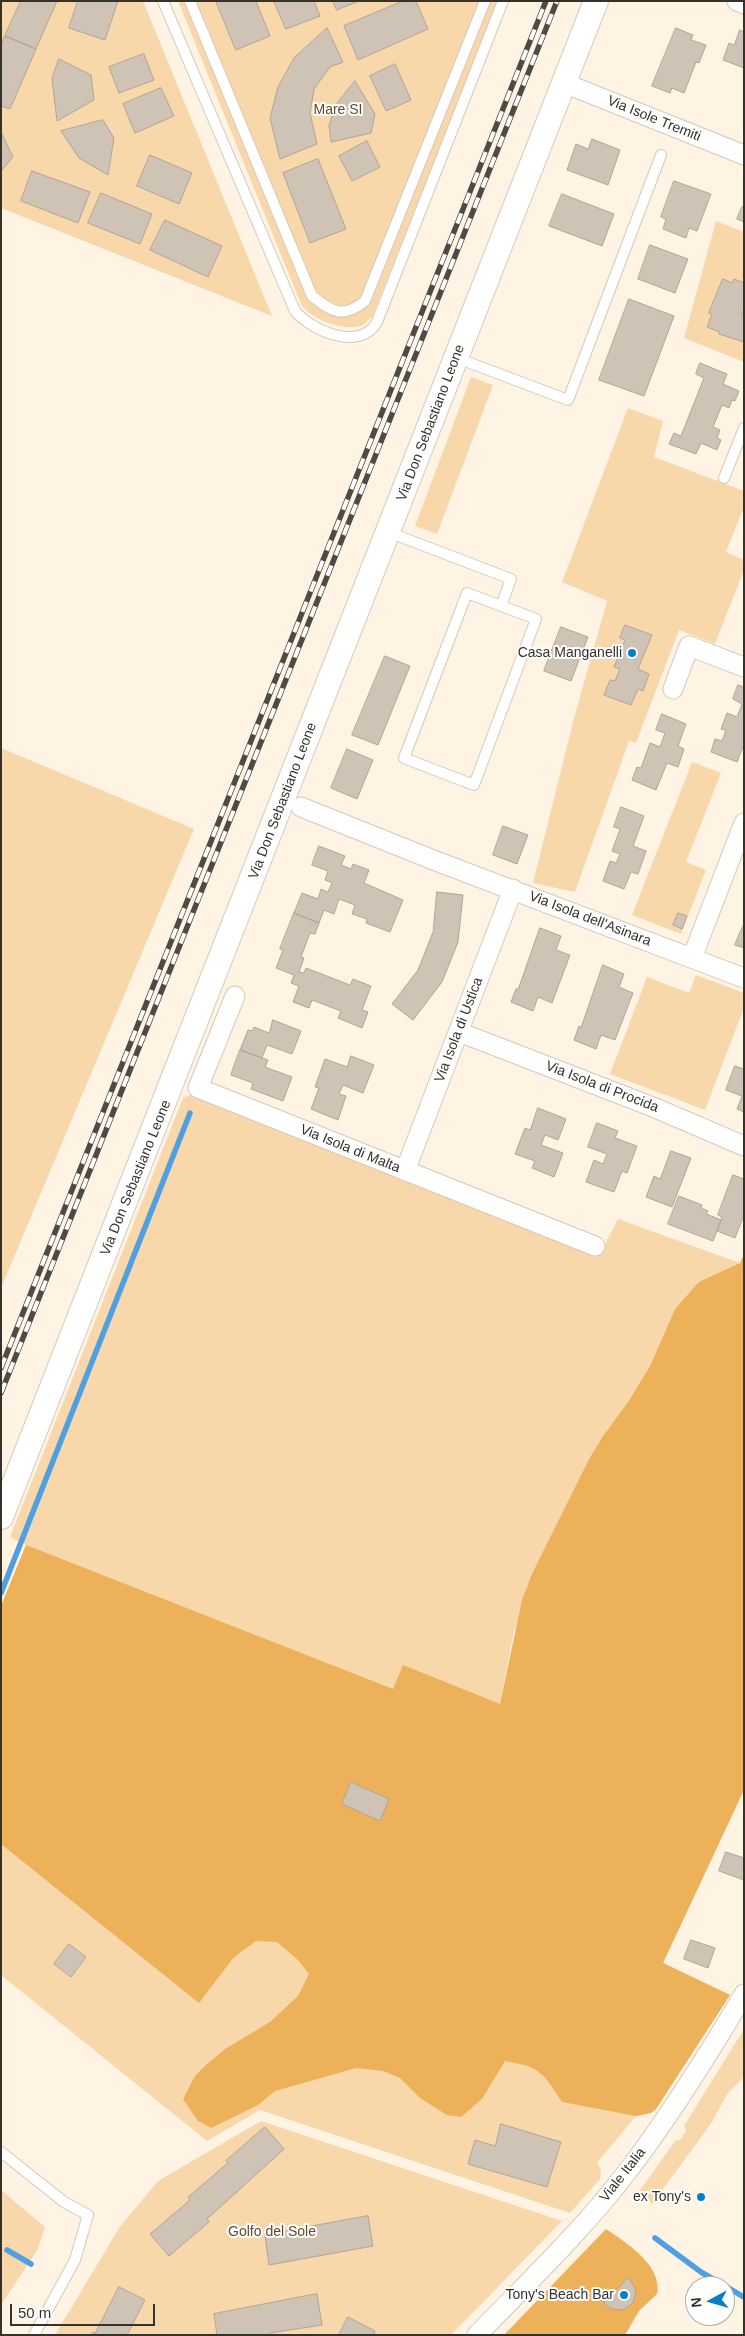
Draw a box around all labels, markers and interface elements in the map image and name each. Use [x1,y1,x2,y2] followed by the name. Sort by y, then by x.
[605,93,703,145] street label: Via Isole Tremiti
[313,102,363,118] park label: Mare SI
[393,342,469,504] street label: Via Don Sebastiano Leone
[518,645,622,661] place label: Casa Manganelli
[626,647,638,659] marker: Casa Manganelli
[245,720,321,882] street label: Via Don Sebastiano Leone
[527,888,653,950] street label: Via Isola dell'Asinara
[431,975,487,1085] street label: Via Isola di Ustica
[543,1058,661,1116] street label: Via Isola di Procida
[97,1098,175,1258] street label: Via Don Sebastiano Leone
[298,1121,402,1177] street label: Via Isola di Malta
[597,2144,649,2206] street label: Viale Italia
[633,2189,691,2205] place label: ex Tony's
[695,2191,707,2203] marker: ex Tony's
[228,2224,316,2240] park label: Golfo del Sole
[685,2276,735,2326] north arrow
[505,2287,614,2303] place label: Tony's Beach Bar
[618,2289,630,2301] marker: Tony's Beach Bar
[12,2294,158,2326] scale bar
[688,2297,705,2308] text: N
[18,2304,51,2321] text: 50 m

